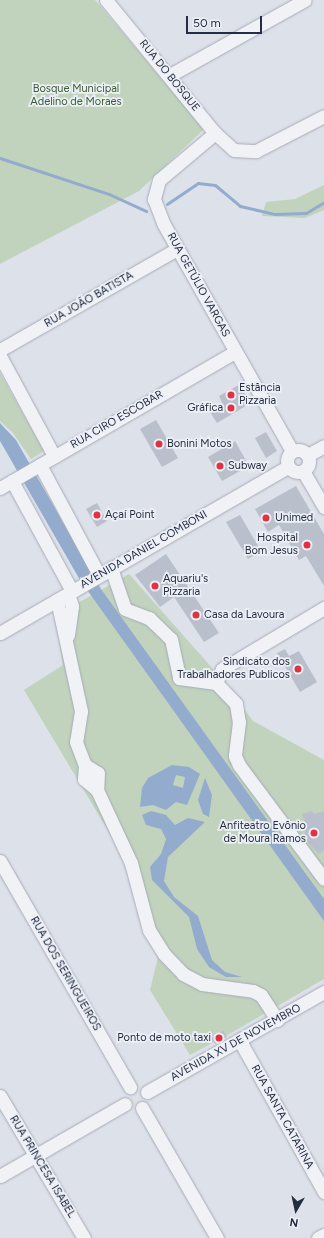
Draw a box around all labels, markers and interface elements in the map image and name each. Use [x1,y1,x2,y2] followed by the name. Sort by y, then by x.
[188,8,264,34] scale bar
[193,16,221,30] text: 50 m
[136,37,202,115] street label: RUA DO BOSQUE
[30,83,122,109] park label: Bosque Municipal Adelino de Moraes
[164,230,232,340] street label: RUA GETÚLIO VARGAS
[42,269,136,331] street label: RUA JOÃO BATISTA
[239,382,281,408] place label: Estância Pizzaria
[68,388,166,452] street label: RUA CIRO ESCOBAR
[226,390,236,400] marker: Estância Pizzaria
[187,401,223,415] place label: Gráfica
[226,403,236,413] marker: Gráfica
[167,437,232,451] place label: Bonini Motos
[154,439,164,449] marker: Bonini Motos
[228,459,267,473] place label: Subway
[215,461,225,471] marker: Subway
[78,508,210,592] street label: AVENIDA DANIEL COMBONI
[105,508,155,522] place label: Açaí Point
[92,510,102,520] marker: Açaí Point
[275,511,313,525] place label: Unimed
[260,512,272,524] marker: Unimed
[245,532,298,558] place label: Hospital Bom Jesus
[301,539,313,551] marker: Hospital Bom Jesus
[163,573,208,599] place label: Aquariu's Pizzaria
[150,581,160,591] marker: Aquariu's Pizzaria
[204,608,284,622] place label: Casa da Lavoura
[191,610,201,620] marker: Casa da Lavoura
[177,656,290,682] place label: Sindicato dos Trabalhadores Publicos
[293,664,303,674] marker: Sindicato dos Trabalhadores Publicos
[220,820,306,846] place label: Anfiteatro Evônio de Moura Ramos
[309,828,319,838] marker: Anfiteatro Evônio de Moura Ramos
[27,914,103,1034] street label: RUA DOS SERINGUEIROS
[169,1002,303,1084] street label: AVENIDA XV DE NOVEMBRO
[117,1031,211,1045] place label: Ponto de moto taxi
[214,1033,224,1043] marker: Ponto de moto taxi
[248,1063,316,1171] street label: RUA SANTA CATARINA
[6,1113,78,1221] street label: RUA PRINCESA ISABEL
[276,1190,316,1230] north arrow
[289,1215,299,1229] text: N

